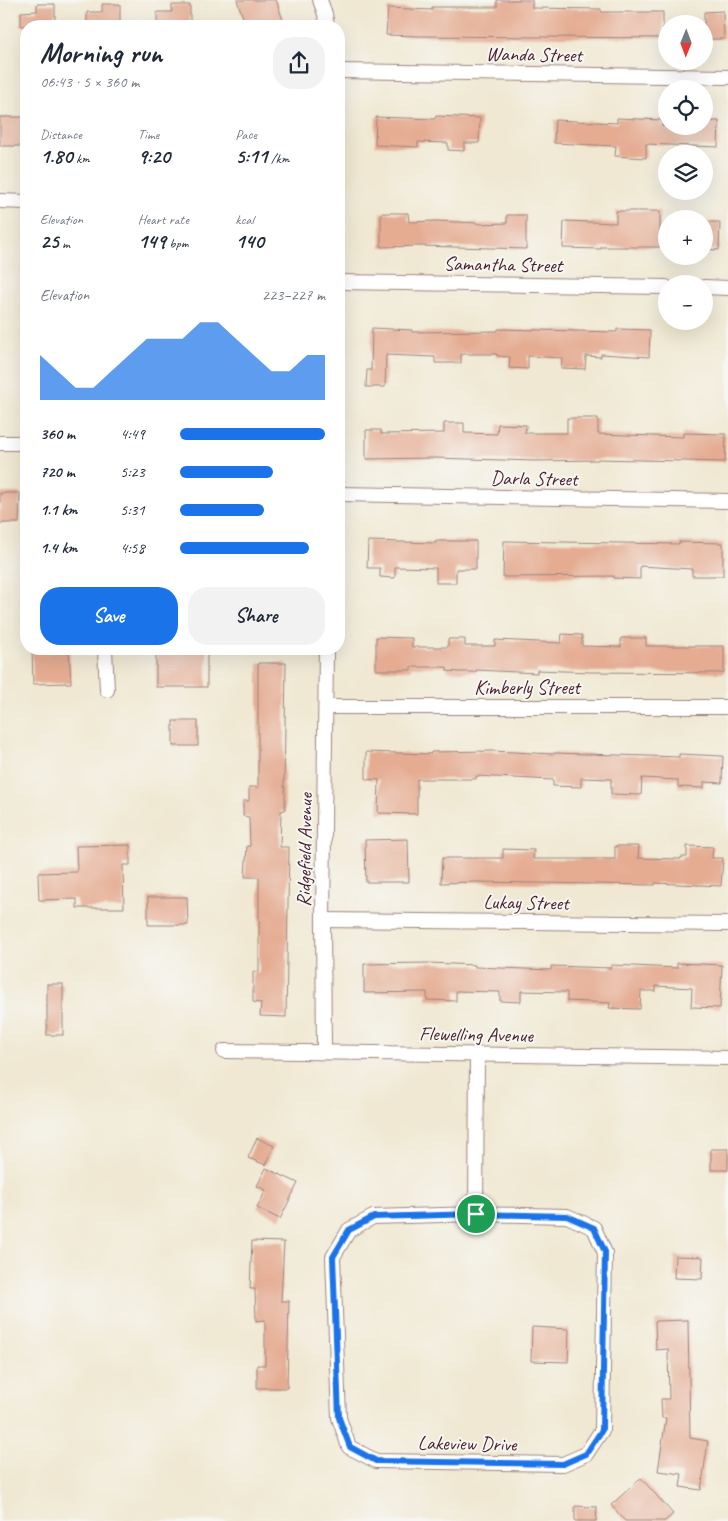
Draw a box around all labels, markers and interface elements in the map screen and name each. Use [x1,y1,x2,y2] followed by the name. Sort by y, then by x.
[658,15,712,70] north arrow
[658,15,713,330] map controls
[40,35,162,70] text: Morning run
[273,37,325,89] button: share
[486,41,585,68] street label: Wanda Street
[40,72,139,92] text: 06:43 · 5 × 360 m
[658,80,713,135] button: locate
[40,126,82,143] text: Distance
[138,126,159,143] text: Time
[235,126,257,143] text: Pace
[40,143,73,169] text: 1.80
[138,143,170,169] text: 9:20
[235,143,268,169] text: 5:11
[658,145,713,200] button: layers
[73,150,90,167] text: km
[268,150,289,167] text: /km
[658,210,713,265] button: +
[40,211,83,228] text: Elevation
[138,211,189,228] text: Heart rate
[235,211,254,228] text: kcal
[40,228,59,254] text: 25
[138,228,166,254] text: 149
[235,228,264,254] text: 140
[59,235,70,252] text: m
[166,235,188,252] text: bpm
[443,251,565,278] street label: Samantha Street
[658,275,713,330] button: −
[40,285,89,305] text: Elevation
[262,285,325,305] text: 223–227 m
[40,424,75,444] text: 360 m
[120,424,145,444] text: 4:49
[40,462,75,482] text: 720 m
[120,462,145,482] text: 5:23
[490,465,580,492] street label: Darla Street
[40,500,77,520] text: 1.1 km
[120,500,145,520] text: 5:31
[40,538,77,558] text: 1.4 km
[120,538,145,558] text: 4:58
[40,587,178,645] button: Save
[188,587,325,645] button: Share
[474,675,582,700] street label: Kimberly Street
[291,791,318,907] street label: Ridgefield Avenue
[483,889,571,916] street label: Lukay Street
[419,1021,534,1048] street label: Flewelling Avenue
[455,1193,497,1235] pin
[462,1200,490,1228] icon: arrive
[417,1430,518,1457] street label: Lakeview Drive

